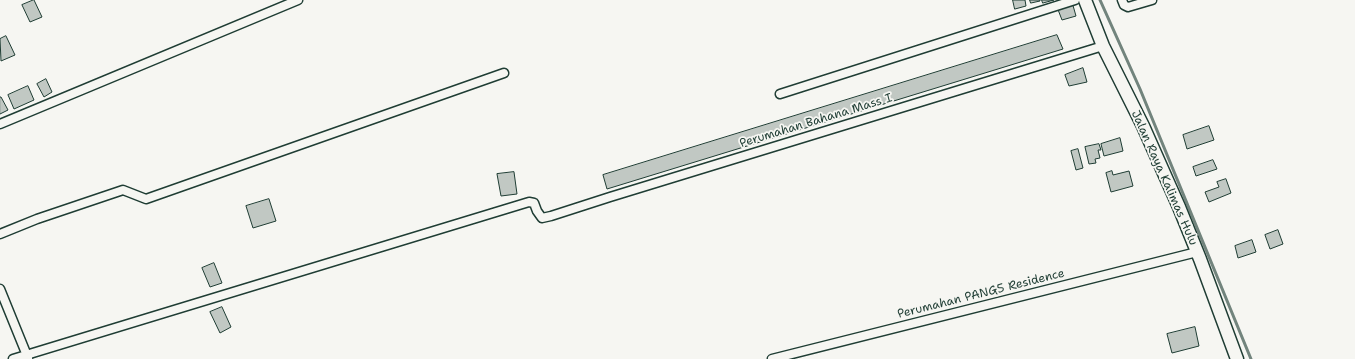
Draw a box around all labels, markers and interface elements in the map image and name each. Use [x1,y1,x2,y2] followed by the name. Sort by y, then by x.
[738,91,894,151] street label: Perumahan Bahana Mass I
[1128,108,1200,248] street label: Jalan Raya Kalimas Hulu
[896,266,1066,322] street label: Perumahan PANG5 Residence

